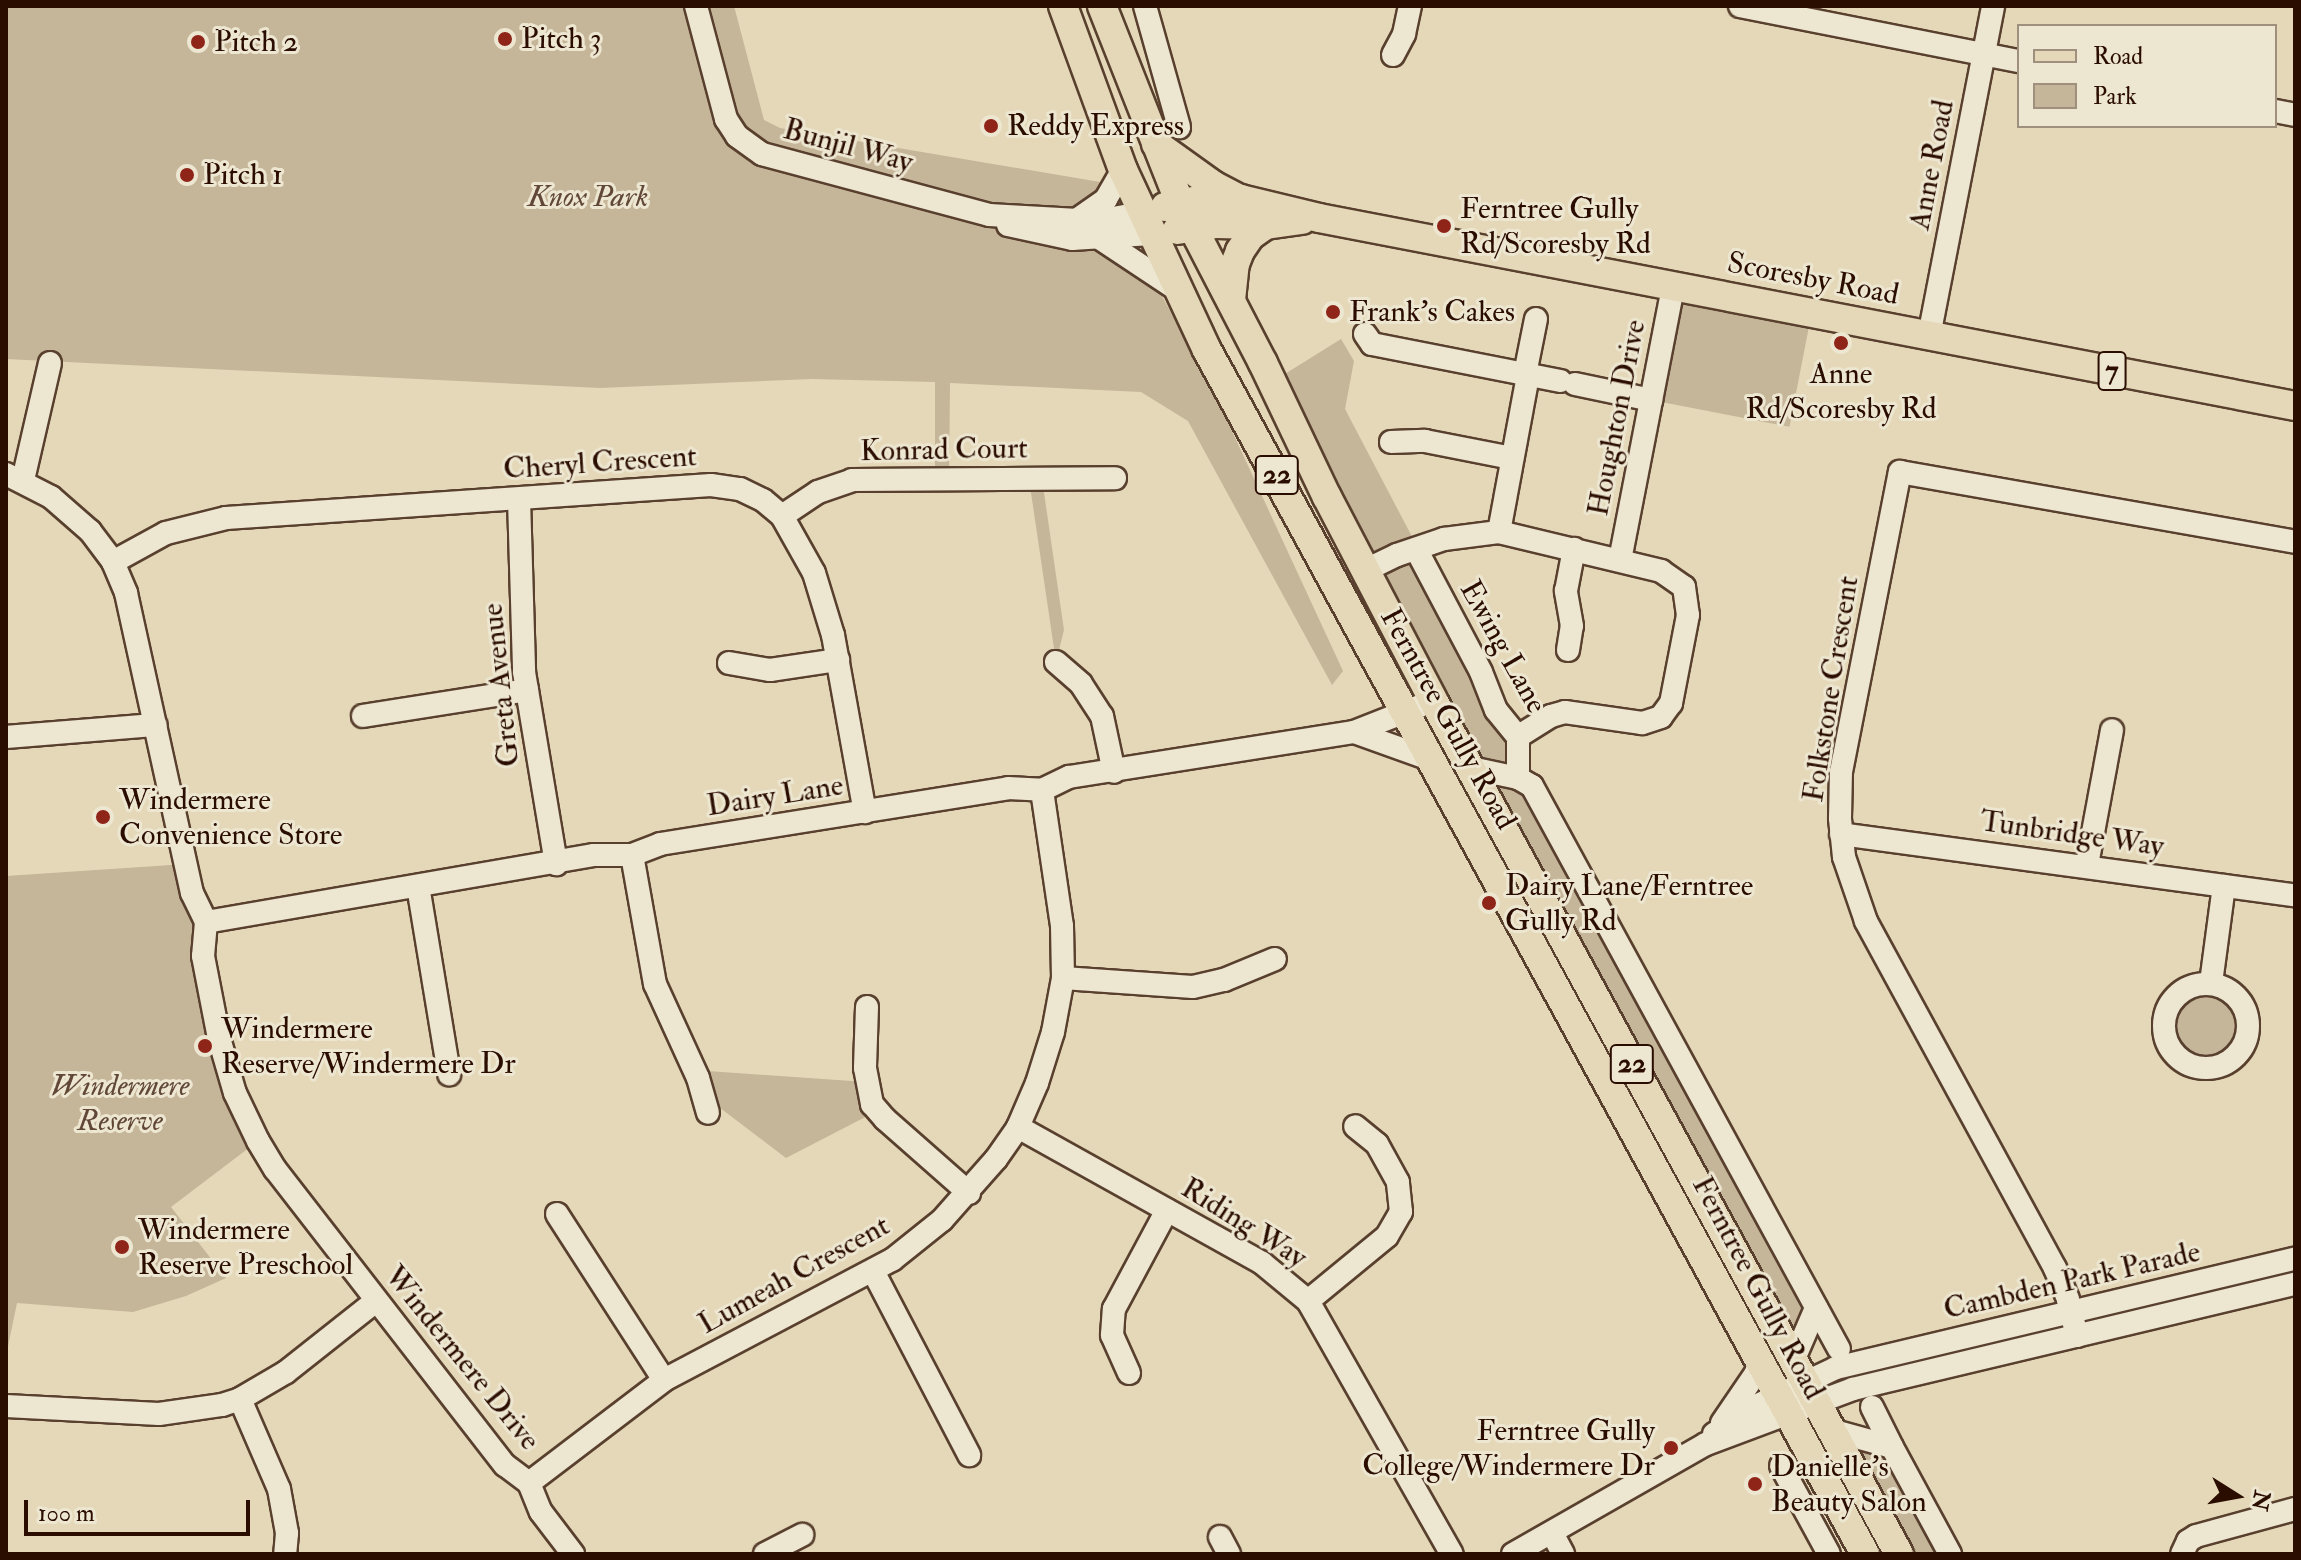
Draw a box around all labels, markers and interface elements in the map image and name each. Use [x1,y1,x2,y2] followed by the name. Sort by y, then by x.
[521,21,602,57] place label: Pitch 3
[214,24,298,60] place label: Pitch 2
[2017,24,2277,128] legend
[496,30,514,48] marker: Pitch 3
[189,33,207,51] marker: Pitch 2
[2093,41,2143,72] text: Road
[2093,81,2137,112] text: Park
[1902,97,1962,233] street label: Anne Road
[1007,108,1184,144] place label: Reddy Express
[779,111,917,181] street label: Bunjil Way
[982,117,1000,135] marker: Reddy Express
[203,157,283,193] place label: Pitch 1
[178,166,196,184] marker: Pitch 1
[528,179,648,215] park label: Knox Park
[1460,191,1651,262] place label: Ferntree Gully Rd/Scoresby Rd
[1435,217,1453,235] marker: Ferntree Gully Rd/Scoresby Rd
[1724,245,1902,313] street label: Scoresby Road
[1349,294,1515,330] place label: Frank's Cakes
[1324,303,1342,321] marker: Frank's Cakes
[1580,317,1654,519] street label: Houghton Drive
[1832,334,1850,352] marker: Anne Rd/Scoresby Rd
[2096,347,2128,395] road number: 7
[1746,356,1936,426] place label: Anne Rd/Scoresby Rd
[860,431,1028,469] street label: Konrad Court
[502,438,698,488] street label: Cheryl Crescent
[1253,451,1301,499] road number: 22
[1452,574,1554,720] street label: Ewing Lane
[1795,574,1867,804] street label: Folkstone Crescent
[475,602,527,768] street label: Greta Avenue
[1372,602,1524,836] street label: Ferntree Gully Road
[704,767,846,825] street label: Dairy Lane
[119,782,342,852] place label: Windermere Convenience Store
[1978,803,2166,865] street label: Tunbridge Way
[94,808,112,826] marker: Windermere Convenience Store
[1505,868,1753,938] place label: Dairy Lane/Ferntree Gully Rd
[1480,894,1498,912] marker: Dairy Lane/Ferntree Gully Rd
[221,1011,516,1082] place label: Windermere Reserve/Windermere Dr
[196,1037,214,1055] marker: Windermere Reserve/Windermere Dr
[1608,1040,1656,1088] road number: 22
[51,1068,189,1138] park label: Windermere Reserve
[1174,1170,1314,1276] street label: Riding Way
[1684,1170,1832,1406] street label: Ferntree Gully Road
[692,1208,896,1342] street label: Lumeah Crescent
[138,1212,353,1282] place label: Windermere Reserve Preschool
[1940,1234,2204,1328] street label: Cambden Park Parade
[113,1238,131,1256] marker: Windermere Reserve Preschool
[377,1259,547,1457] street label: Windermere Drive
[1362,1413,1655,1484] place label: Ferntree Gully College/Windermere Dr
[1662,1439,1680,1457] marker: Ferntree Gully College/Windermere Dr
[1771,1449,1927,1520] place label: Danielle's Beauty Salon
[2197,1456,2277,1536] north arrow
[1746,1475,1764,1493] marker: Danielle's Beauty Salon
[28,1484,254,1534] scale bar
[2245,1488,2276,1513] text: N
[38,1498,95,1529] text: 100 m

